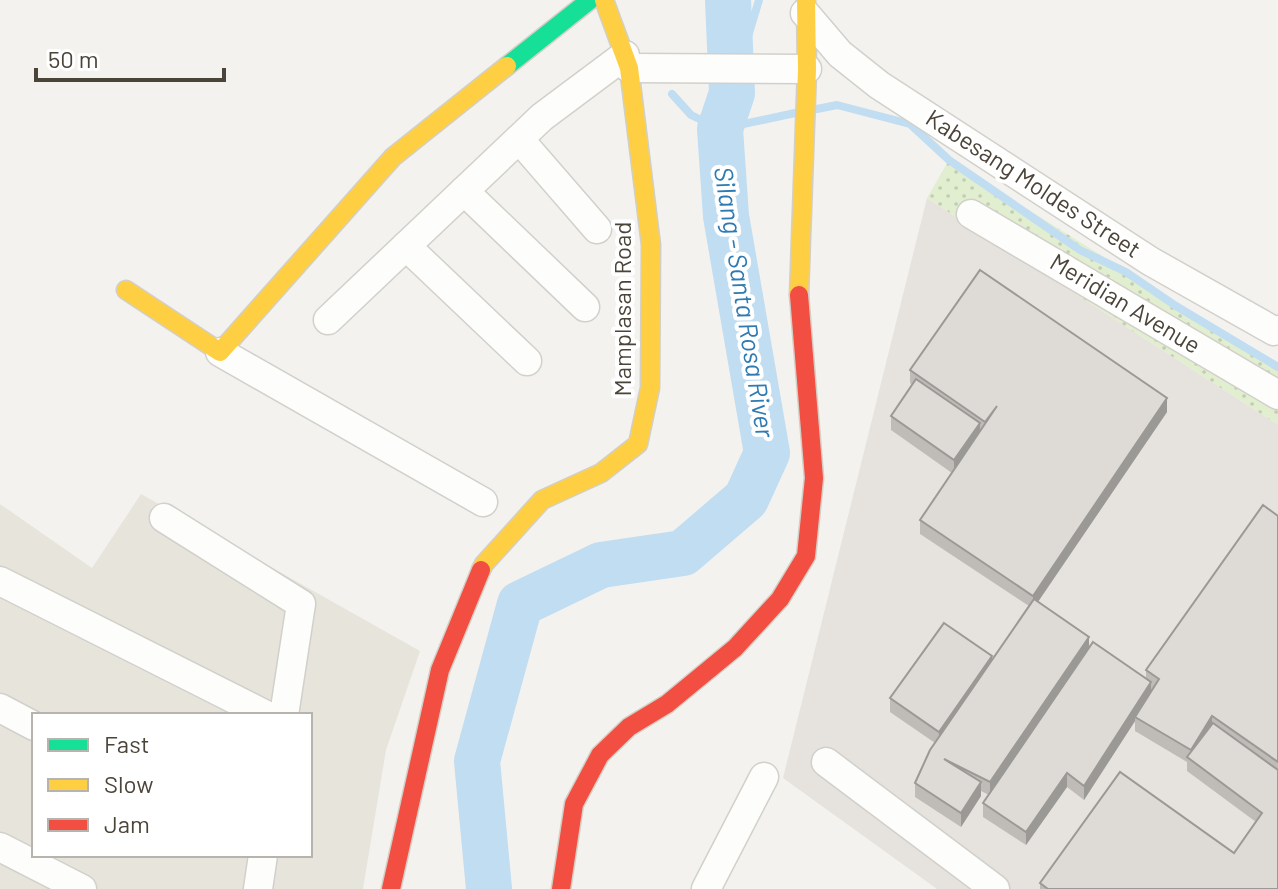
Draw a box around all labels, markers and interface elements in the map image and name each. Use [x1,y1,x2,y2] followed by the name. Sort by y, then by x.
[36,32,224,82] scale bar
[48,44,99,73] text: 50 m
[921,102,1147,263] street label: Kabesang Moldes Street
[709,164,782,440] water label: Silang - Santa Rosa River
[607,222,636,396] street label: Mamplasan Road
[1045,246,1206,359] street label: Meridian Avenue
[32,713,312,857] legend
[104,729,149,758] text: Fast
[104,769,153,798] text: Slow
[104,809,150,838] text: Jam

